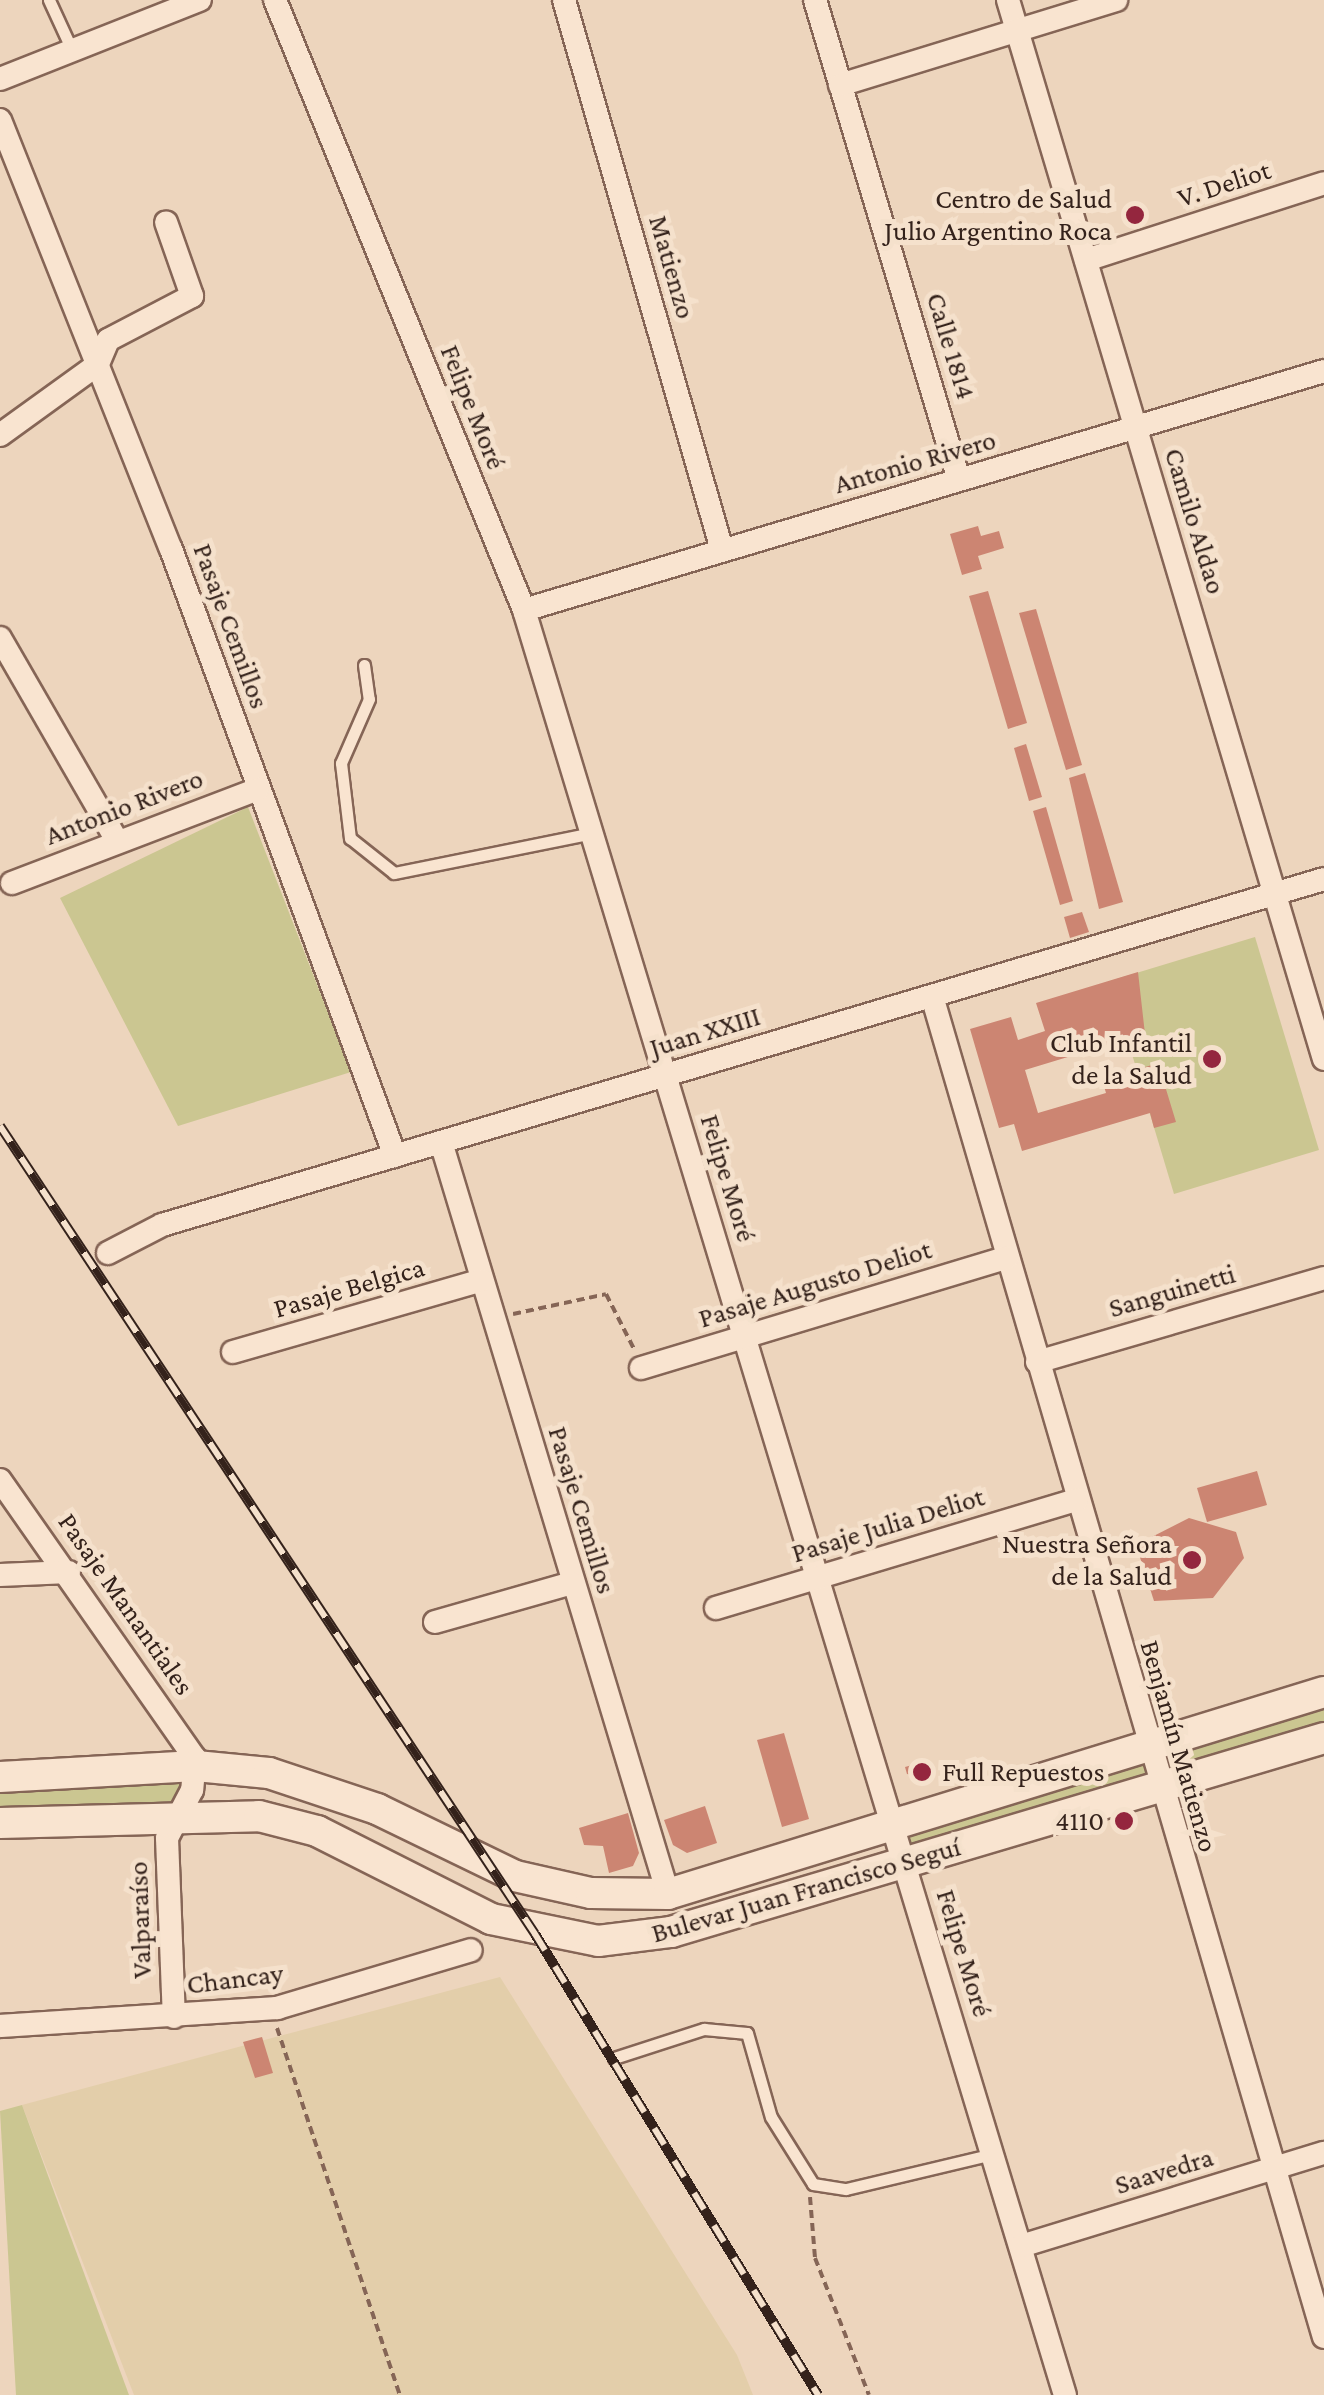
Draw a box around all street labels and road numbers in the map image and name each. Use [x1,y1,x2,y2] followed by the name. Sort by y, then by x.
[1173,153,1275,215] street label: V. Deliot
[641,211,703,323] street label: Matienzo
[919,289,983,403] street label: Calle 1814
[433,340,513,474] street label: Felipe Moré
[830,423,1000,501] street label: Antonio Rivero
[1157,444,1233,598] street label: Camilo Aldao
[186,539,276,713] street label: Pasaje Cemillos
[40,761,208,853] street label: Antonio Rivero
[646,999,764,1065] street label: Juan XXIII
[693,1110,763,1246] street label: Felipe Moré
[694,1233,936,1335] street label: Pasaje Augusto Deliot
[270,1250,428,1326] street label: Pasaje Belgica
[1105,1257,1239,1325] street label: Sanguinetti
[541,1422,623,1598] street label: Pasaje Cemillos
[788,1480,988,1570] street label: Pasaje Julia Deliot
[51,1507,201,1701] street label: Pasaje Manantiales
[1133,1636,1225,1856] street label: Benjamín Matienzo
[648,1830,964,1950] street label: Bulevar Juan Francisco Seguí
[121,1861,159,1979] street label: Valparaíso
[929,1885,999,2021] street label: Felipe Moré
[185,1956,285,2002] street label: Chancay
[1111,2140,1217,2202] street label: Saavedra

